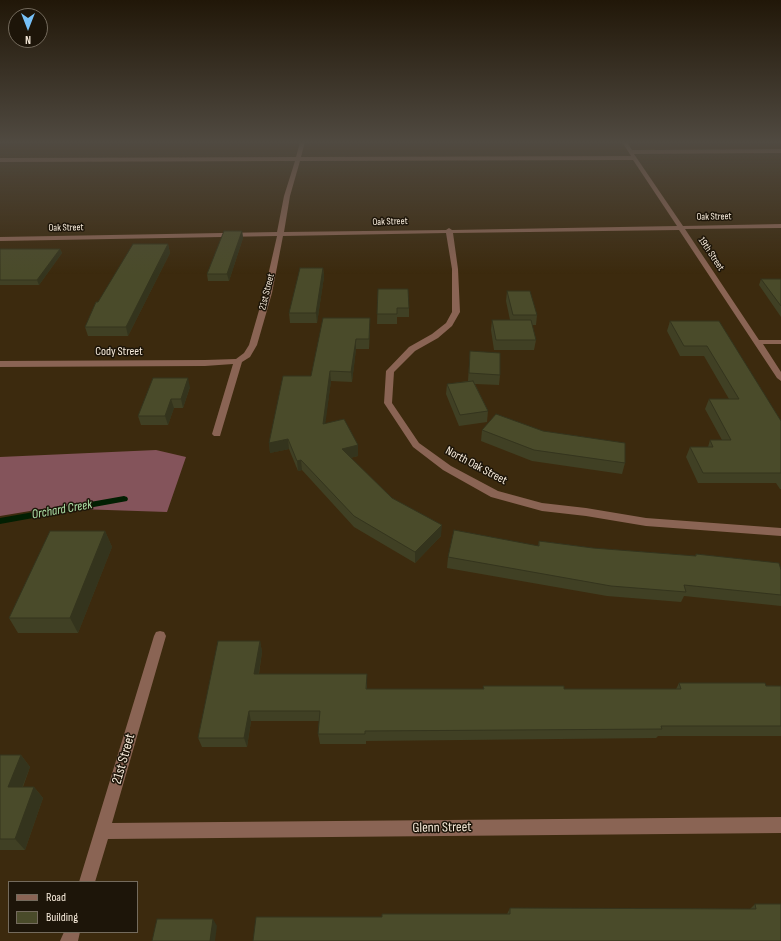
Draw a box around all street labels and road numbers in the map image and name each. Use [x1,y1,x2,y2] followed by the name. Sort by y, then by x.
[696,211,732,223] street label: Oak Street
[372,215,408,229] street label: Oak Street
[48,222,84,234] street label: Oak Street
[695,235,727,273] street label: 19th Street
[257,273,277,311] street label: 21st Street
[95,345,143,359] street label: Cody Street
[443,444,509,488] street label: North Oak Street
[109,732,139,786] street label: 21st Street
[412,819,472,837] street label: Glenn Street

